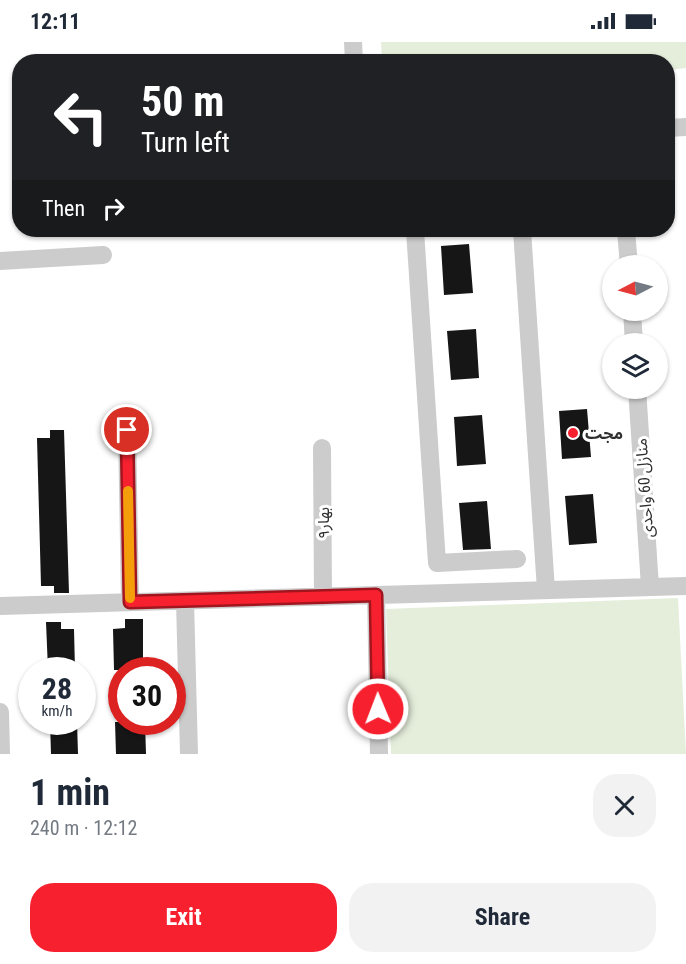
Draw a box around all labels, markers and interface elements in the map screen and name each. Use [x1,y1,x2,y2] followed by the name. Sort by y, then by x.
[30,9,81,34] text: 12:11
[141,77,224,126] text: 50 m
[42,78,120,156] icon: left
[141,127,230,159] text: Turn left
[97,192,130,225] icon: right
[42,196,85,221] text: Then
[602,255,668,321] north arrow
[602,255,668,399] map controls
[602,333,668,399] button: layers
[101,404,152,455] pin
[110,413,143,446] icon: arrive
[585,424,623,443] place label: مجت
[566,426,580,440] marker: مجت
[632,437,658,538] street label: منازل 60 واحدی
[314,507,333,539] street label: بهار۹
[108,657,186,735] speed limit sign: 30
[42,671,72,706] text: 28
[346,677,410,741] position arrow
[42,702,72,720] text: km/h
[30,772,110,814] text: 1 min
[593,774,656,837] button: close
[30,816,137,840] text: 240 m · 12:12
[30,883,337,952] button: Exit
[349,883,656,952] button: Share

